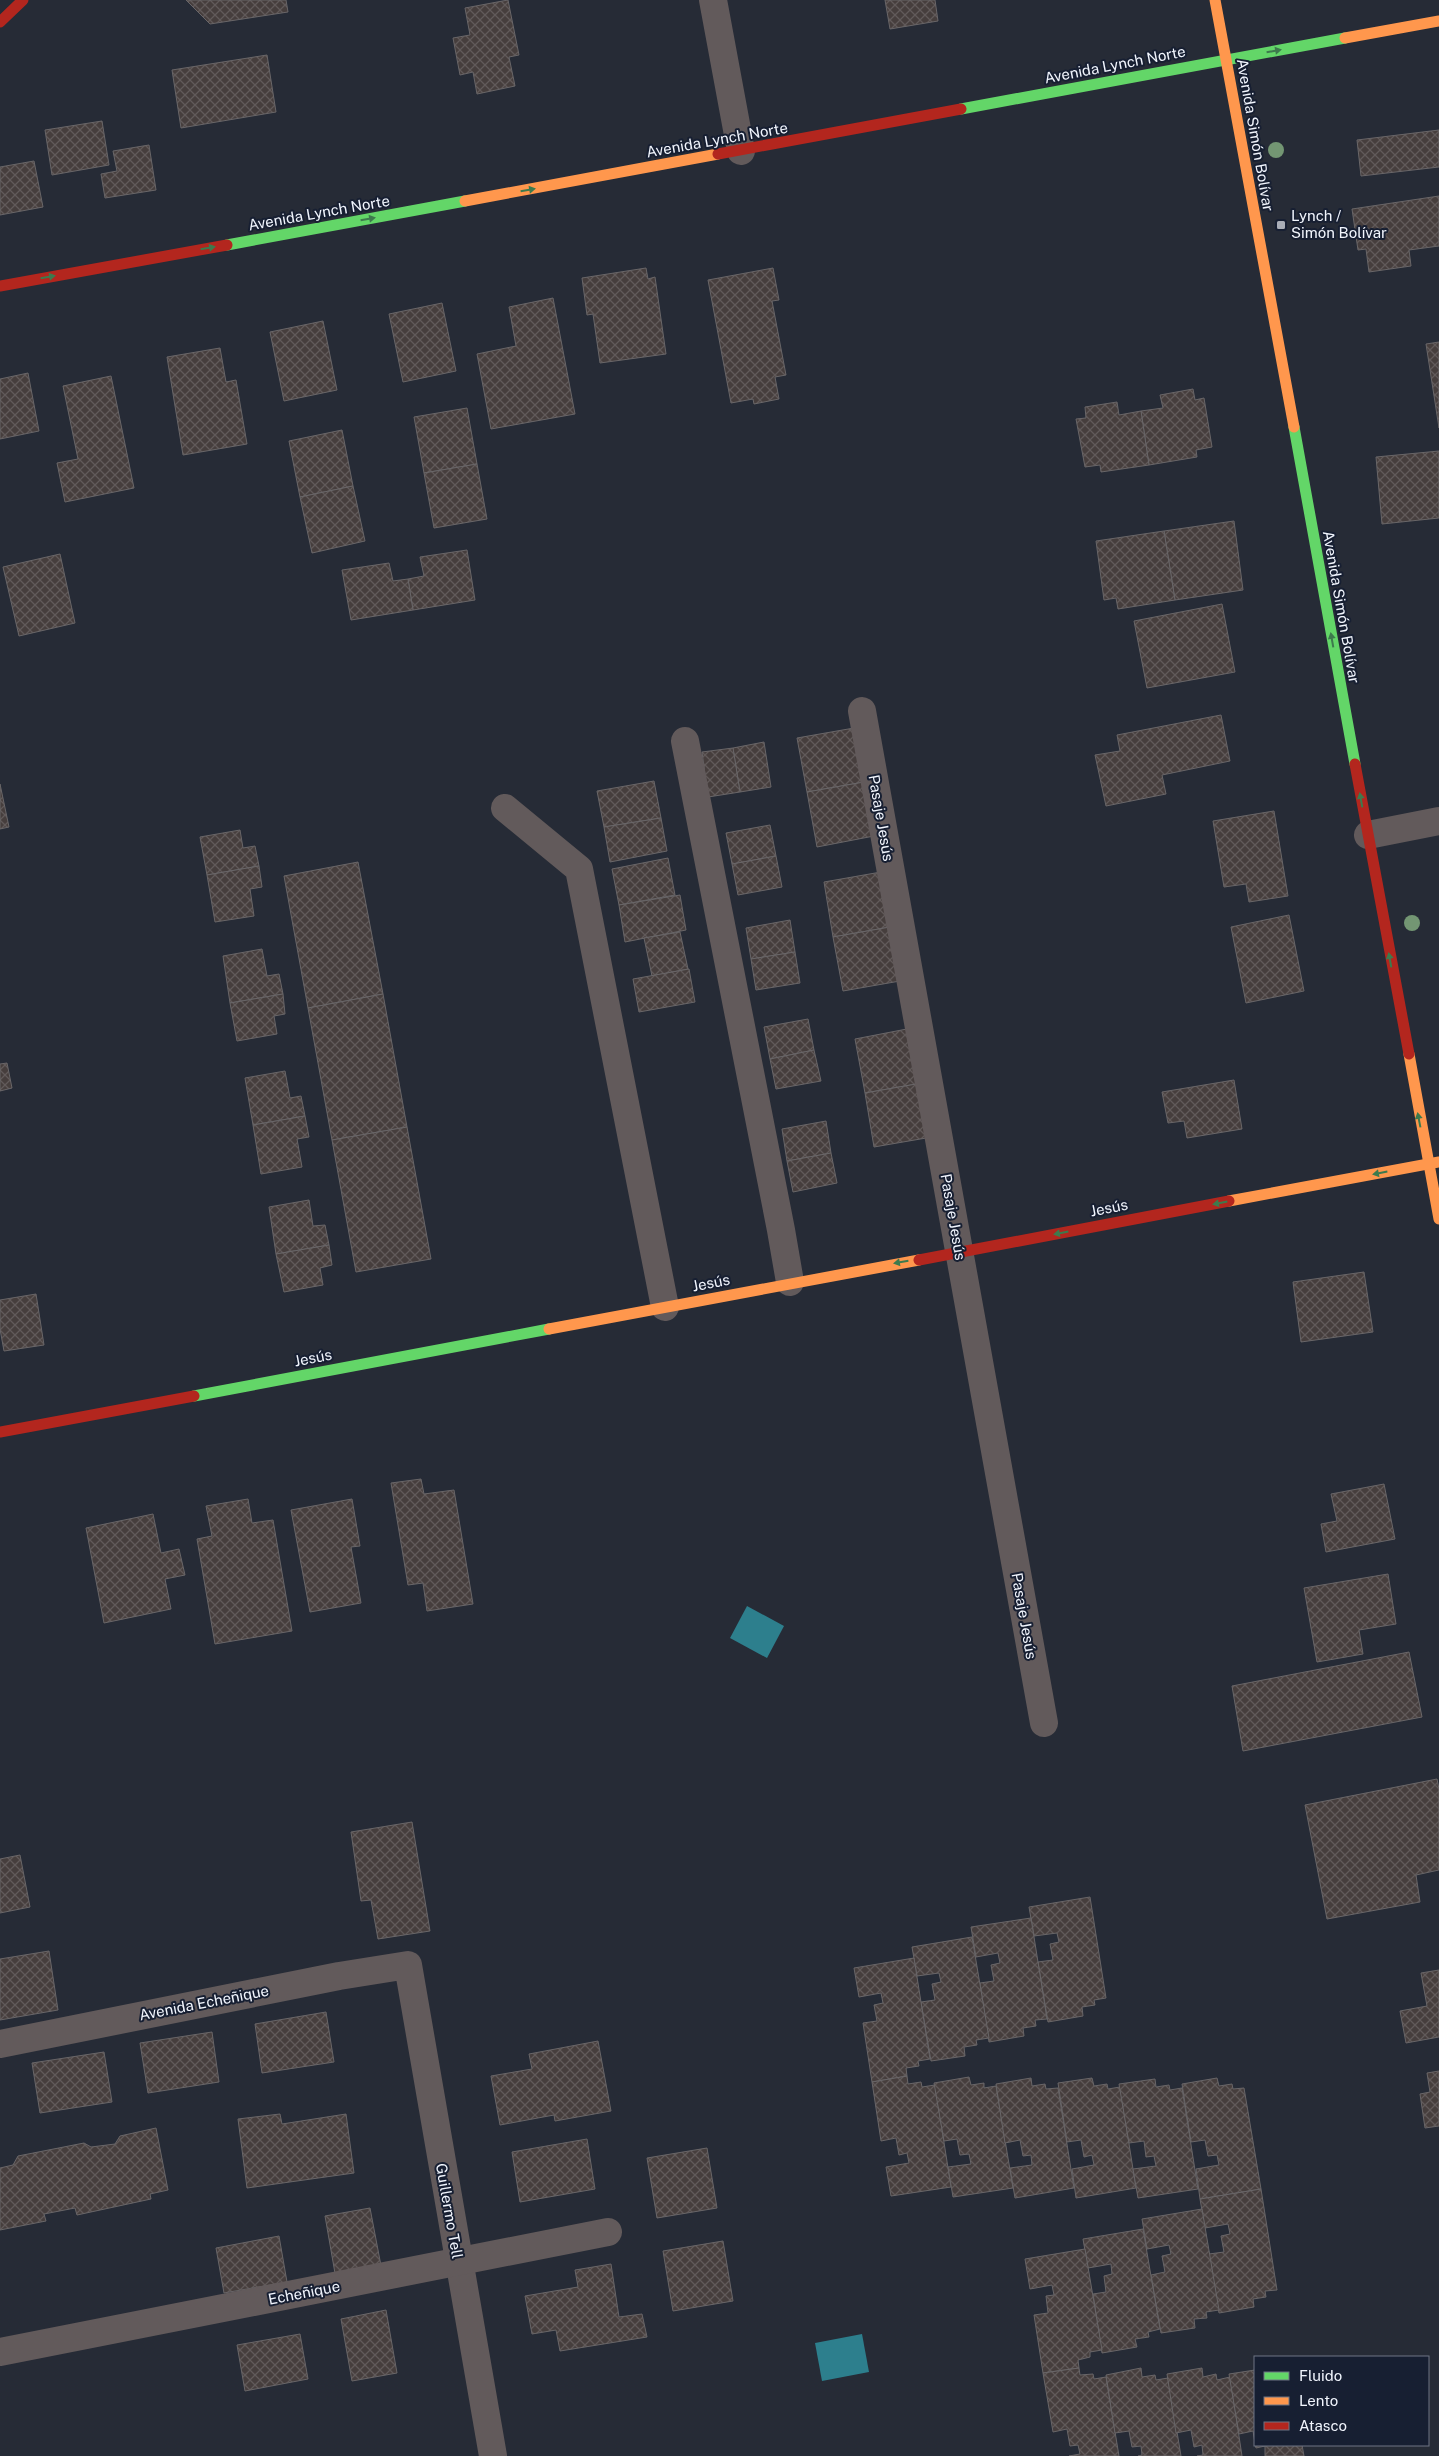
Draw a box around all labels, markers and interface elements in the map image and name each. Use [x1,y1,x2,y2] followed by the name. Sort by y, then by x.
[1043,42,1187,87] street label: Avenida Lynch Norte
[1267,47,1283,55] one-way arrow
[1234,57,1277,213] street label: Avenida Simón Bolívar
[645,119,789,160] street label: Avenida Lynch Norte
[520,186,535,194] one-way arrow
[247,192,391,233] street label: Avenida Lynch Norte
[1291,207,1387,241] place label: Lynch / Simón Bolívar
[360,215,376,223] one-way arrow
[1275,219,1287,231] marker: Lynch / Simón Bolívar
[200,244,216,252] one-way arrow
[40,273,56,281] one-way arrow
[1320,529,1363,685] street label: Avenida Simón Bolívar
[1328,631,1336,647] one-way arrow
[866,773,897,863] street label: Pasaje Jesús
[1357,791,1365,807] one-way arrow
[1386,951,1394,967] one-way arrow
[1415,1111,1423,1127] one-way arrow
[1372,1169,1388,1177] one-way arrow
[938,1172,969,1262] street label: Pasaje Jesús
[1089,1196,1129,1219] street label: Jesús
[1212,1199,1228,1207] one-way arrow
[1052,1229,1068,1237] one-way arrow
[892,1259,908,1267] one-way arrow
[691,1271,731,1294] street label: Jesús
[293,1346,333,1369] street label: Jesús
[1009,1571,1040,1661] street label: Pasaje Jesús
[138,1982,270,2023] street label: Avenida Echeñique
[433,2162,466,2260] street label: Guillermo Tell
[266,2277,341,2308] street label: Echeñique
[1254,2356,1429,2446] legend
[1299,2367,1342,2384] text: Fluido
[1299,2392,1338,2409] text: Lento
[1299,2417,1347,2434] text: Atasco

